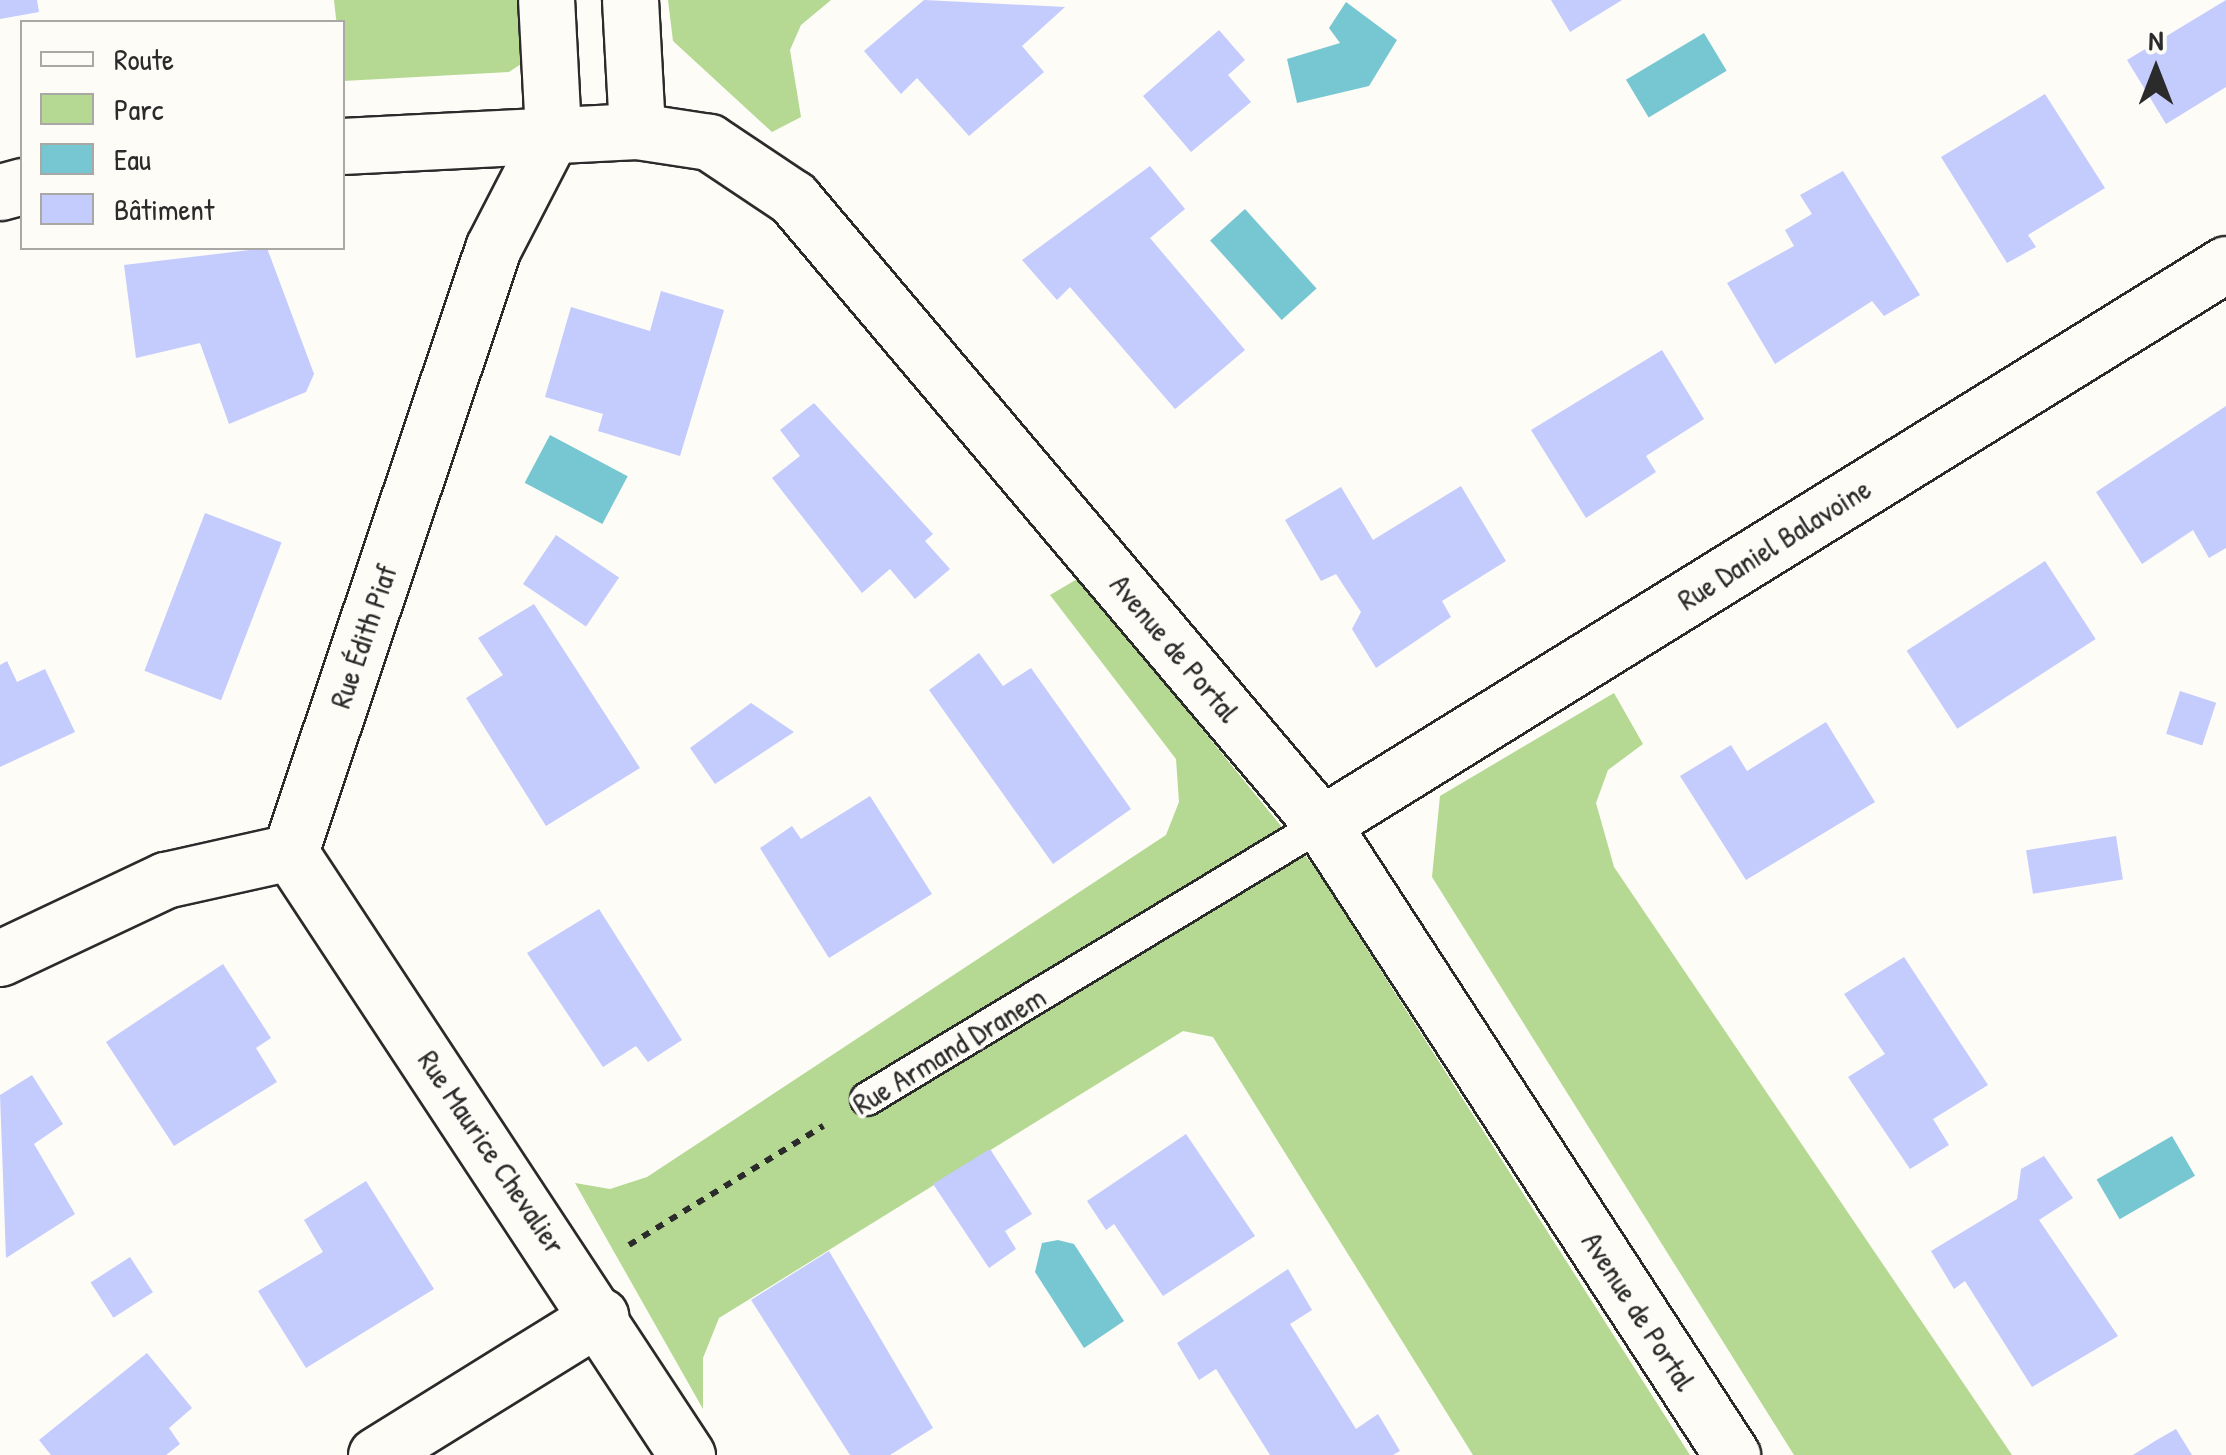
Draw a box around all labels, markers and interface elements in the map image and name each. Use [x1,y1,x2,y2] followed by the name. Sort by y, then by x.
[20,20,345,250] legend
[2106,20,2206,120] north arrow
[2149,21,2163,59] text: N
[114,39,174,79] text: Route
[114,89,163,129] text: Parc
[114,139,151,179] text: Eau
[114,189,214,229] text: Bâtiment
[1671,470,1877,618] street label: Rue Daniel Balavoine
[322,559,404,713] street label: Rue Édith Piaf
[1103,567,1247,729] street label: Avenue de Portal
[846,978,1052,1122] street label: Rue Armand Dranem
[411,1043,573,1261] street label: Rue Maurice Chevalier
[1574,1225,1704,1397] street label: Avenue de Portal

